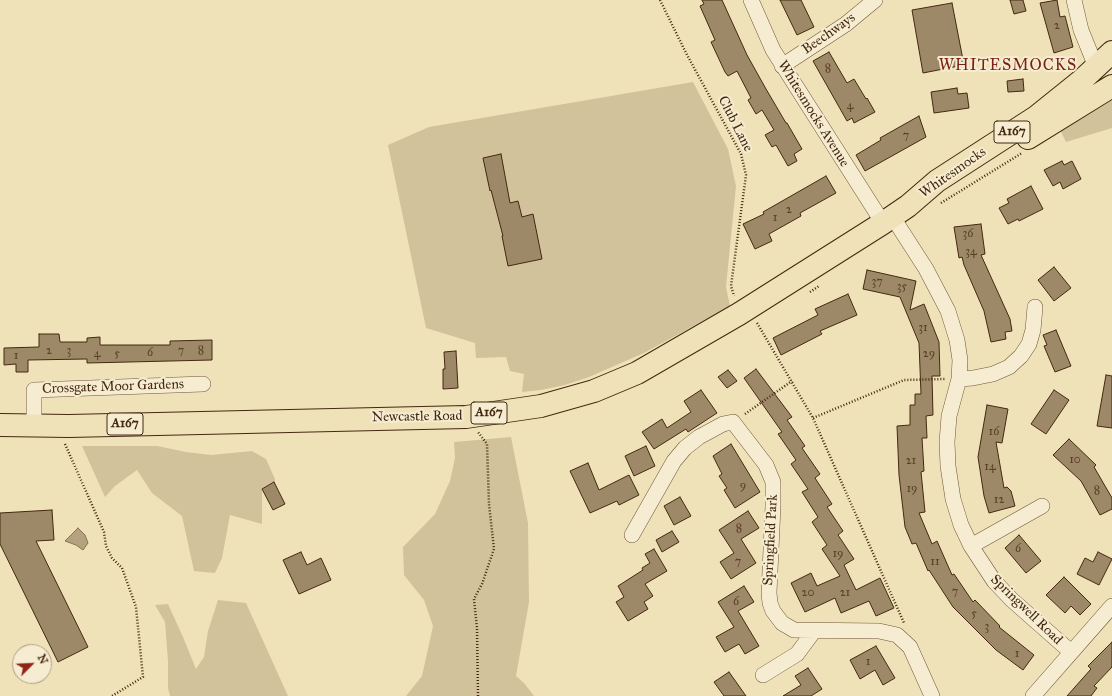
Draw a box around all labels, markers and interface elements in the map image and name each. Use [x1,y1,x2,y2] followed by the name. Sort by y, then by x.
[799,10,859,58] street label: Beechways
[1054,19,1060,33] house number: 2
[939,56,1077,76] district label: WHITESMOCKS
[773,58,853,170] street label: Whitesmocks Avenue
[825,62,831,76] house number: 8
[714,93,756,155] street label: Club Lane
[847,99,853,113] house number: 4
[994,121,1030,143] road number: A167
[903,129,909,143] house number: 7
[917,144,989,202] street label: Whitesmocks
[786,203,792,217] house number: 2
[773,211,777,225] house number: 1
[963,227,973,241] house number: 36
[965,245,977,259] house number: 34
[871,275,883,289] house number: 37
[897,280,907,294] house number: 35
[918,321,928,335] house number: 31
[46,344,52,358] house number: 2
[67,344,71,358] house number: 3
[178,344,184,358] house number: 7
[198,344,204,358] house number: 8
[147,346,153,360] house number: 6
[94,347,100,361] house number: 4
[114,347,120,361] house number: 5
[923,347,935,361] house number: 29
[14,349,18,363] house number: 1
[42,376,184,398] street label: Crossgate Moor Gardens
[471,402,507,424] road number: A167
[371,408,463,426] street label: Newcastle Road
[107,413,143,435] road number: A167
[989,425,999,439] house number: 16
[1069,453,1081,467] house number: 10
[906,454,916,468] house number: 21
[984,460,996,474] house number: 14
[740,479,746,493] house number: 9
[906,482,918,496] house number: 19
[1094,484,1100,498] house number: 8
[994,493,1004,507] house number: 12
[760,494,782,586] street label: Springfield Park
[736,522,742,536] house number: 8
[1015,542,1021,556] house number: 6
[832,547,844,561] house number: 19
[735,555,741,569] house number: 7
[930,555,940,569] house number: 11
[986,571,1066,649] street label: Springwell Road
[952,585,958,599] house number: 7
[802,586,814,600] house number: 20
[840,586,850,600] house number: 21
[733,595,739,609] house number: 6
[971,607,977,621] house number: 5
[985,620,989,634] house number: 3
[12,644,52,684] north arrow
[1015,647,1019,661] house number: 1
[35,652,50,666] text: N
[866,655,870,669] house number: 1

